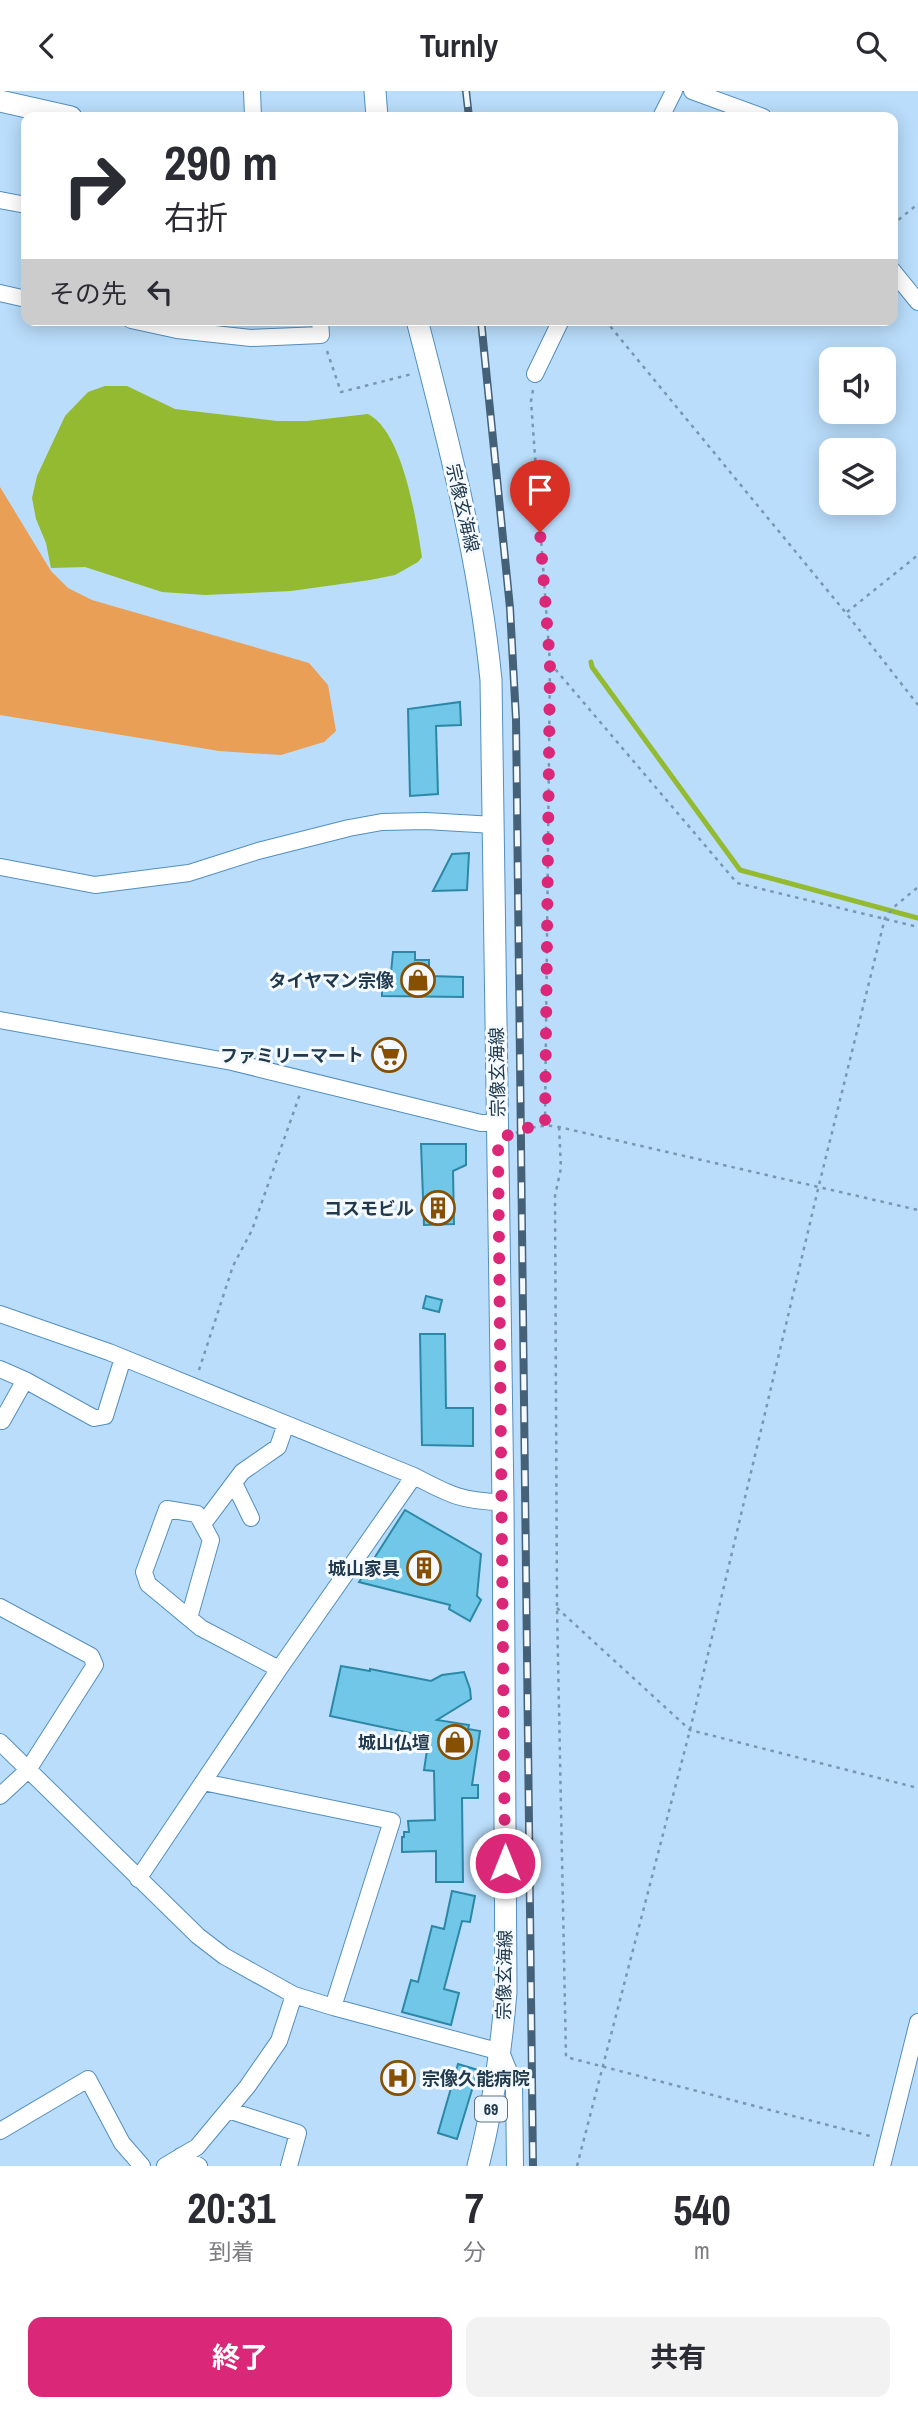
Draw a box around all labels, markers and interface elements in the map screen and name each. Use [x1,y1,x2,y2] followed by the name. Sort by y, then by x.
[420,24,498,67] text: Turnly
[28,27,66,65] icon: back
[852,27,890,65] icon: search
[164,129,278,195] text: 290 m
[49,140,140,231] icon: right
[164,196,228,239] text: 右折
[141,273,179,311] icon: left
[49,276,127,311] text: その先
[819,347,896,515] map controls
[819,347,896,424] button: sound
[819,438,896,515] button: layers
[510,460,570,532] pin
[441,461,485,555] street label: 宗像玄海線
[521,471,559,509] icon: arrive
[399,961,437,999] shop icon: タイヤマン宗像
[269,968,394,993] place label: タイヤマン宗像
[484,1027,510,1117] street label: 宗像玄海線
[370,1036,408,1074] supermarket icon: ファミリーマート
[220,1043,364,1068] place label: ファミリーマート
[419,1189,457,1227] building icon: コスモビル
[324,1196,414,1221] place label: コスモビル
[405,1549,443,1587] building icon: 城山家具
[328,1556,400,1581] place label: 城山家具
[436,1723,474,1761] shop icon: 城山仏壇
[358,1730,430,1755] place label: 城山仏壇
[468,1826,542,1900] position arrow
[491,1930,517,2020] street label: 宗像玄海線
[379,2059,417,2097] hospital icon: 宗像久能病院
[422,2066,530,2091] place label: 宗像久能病院
[475,2097,507,2121] road number: 69
[187,2180,275,2236] text: 20:31
[465,2180,484,2236] text: 7
[673,2182,731,2238] text: 540
[694,2235,710,2266] text: m
[208,2236,254,2267] text: 到着
[463,2236,486,2267] text: 分
[28,2317,452,2397] button: 終了
[466,2317,890,2397] button: 共有

